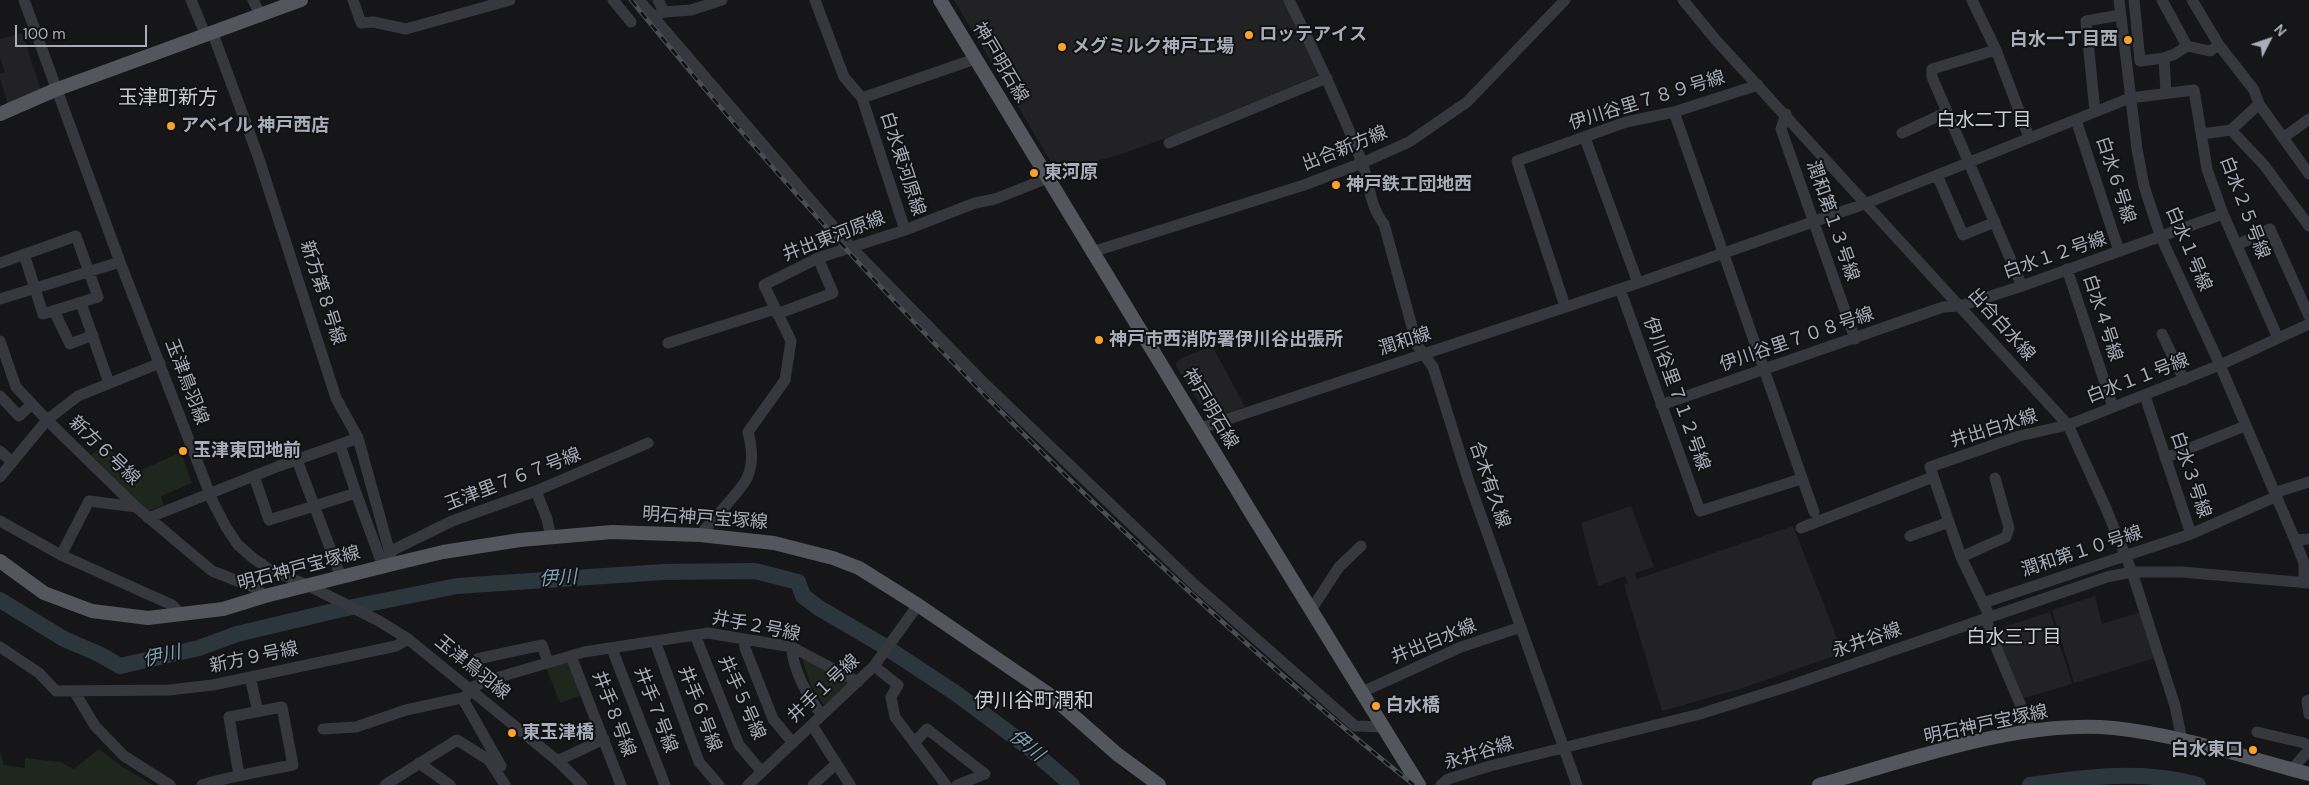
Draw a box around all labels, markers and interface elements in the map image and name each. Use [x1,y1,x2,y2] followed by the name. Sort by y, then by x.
[18,15,150,47] scale bar
[2244,15,2294,65] north arrow
[968,19,1032,107] street label: 神戸明石線
[2270,20,2290,40] text: N
[23,24,66,44] text: 100 m
[1259,24,1367,46] place label: ロッテアイス
[1243,29,1255,41] marker: ロッテアイス
[2010,29,2118,51] place label: 白水一丁目西
[2122,34,2134,46] marker: 白水一丁目西
[1072,36,1234,58] place label: メグミルク神戸工場
[1056,41,1068,53] marker: メグミルク神戸工場
[1566,67,1728,135] street label: 伊川谷里７８９号線
[118,87,218,111] district label: 玉津町新方
[875,109,929,219] street label: 白水東河原線
[1937,110,2031,132] district label: 白水二丁目
[181,115,329,137] place label: アベイル 神戸西店
[165,120,177,132] marker: アベイル 神戸西店
[1299,122,1391,176] street label: 出合新方線
[2091,134,2139,226] street label: 白水６号線
[2215,154,2273,262] street label: 白水２５号線
[1801,158,1863,284] street label: 潤和第１３号線
[1044,162,1098,184] place label: 東河原
[1028,167,1040,179] marker: 東河原
[1346,174,1472,196] place label: 神戸鉄工団地西
[1330,179,1342,191] marker: 神戸鉄工団地西
[2160,203,2216,295] street label: 白水１号線
[780,208,888,266] street label: 井出東河原線
[2000,228,2110,284] street label: 白水１２号線
[295,238,349,348] street label: 新方第８号線
[2078,272,2126,364] street label: 白水４号線
[1963,284,2039,366] street label: 出合白水線
[1717,303,1877,377] street label: 伊川谷里７０８号線
[1638,314,1714,474] street label: 伊川谷里７１２号線
[1376,323,1434,361] street label: 潤和線
[1109,329,1343,351] place label: 神戸市西消防署伊川谷出張所
[1093,334,1105,346] marker: 神戸市西消防署伊川谷出張所
[160,336,212,428] street label: 玉津鳥羽線
[2084,350,2192,408] street label: 白水１１号線
[1178,365,1242,453] street label: 神戸明石線
[1948,406,2040,452] street label: 井出白水線
[64,412,144,490] street label: 新方６号線
[2165,429,2215,521] street label: 白水３号線
[1464,439,1514,531] street label: 合木有久線
[193,440,301,462] place label: 玉津東団地前
[442,444,584,516] street label: 玉津里７６７号線
[177,445,189,457] marker: 玉津東団地前
[641,504,769,534] street label: 明石神戸宝塚線
[2019,522,2145,582] street label: 潤和第１０号線
[235,542,363,596] street label: 明石神戸宝塚線
[538,566,578,592] water label: 伊川
[710,608,802,646] street label: 井手２号線
[1388,615,1480,669] street label: 井出白水線
[1829,619,1905,663] street label: 永井谷線
[1967,627,2061,649] district label: 白水三丁目
[430,631,514,705] street label: 玉津鳥羽線
[208,638,300,678] street label: 新方９号線
[141,642,183,672] water label: 伊川
[784,650,864,728] street label: 井手１号線
[713,652,769,744] street label: 井手５号線
[673,663,725,755] street label: 井手６号線
[629,664,681,756] street label: 井手７号線
[587,668,639,760] street label: 井手８号線
[974,690,1094,714] district label: 伊川谷町潤和
[1386,695,1440,717] place label: 白水橋
[1370,700,1382,712] marker: 白水橋
[1922,701,2050,749] street label: 明石神戸宝塚線
[522,722,594,744] place label: 東玉津橋
[1004,725,1048,767] water label: 伊川
[506,727,518,739] marker: 東玉津橋
[1441,733,1517,775] street label: 永井谷線
[2171,739,2243,761] place label: 白水東口
[2247,744,2259,756] marker: 白水東口

